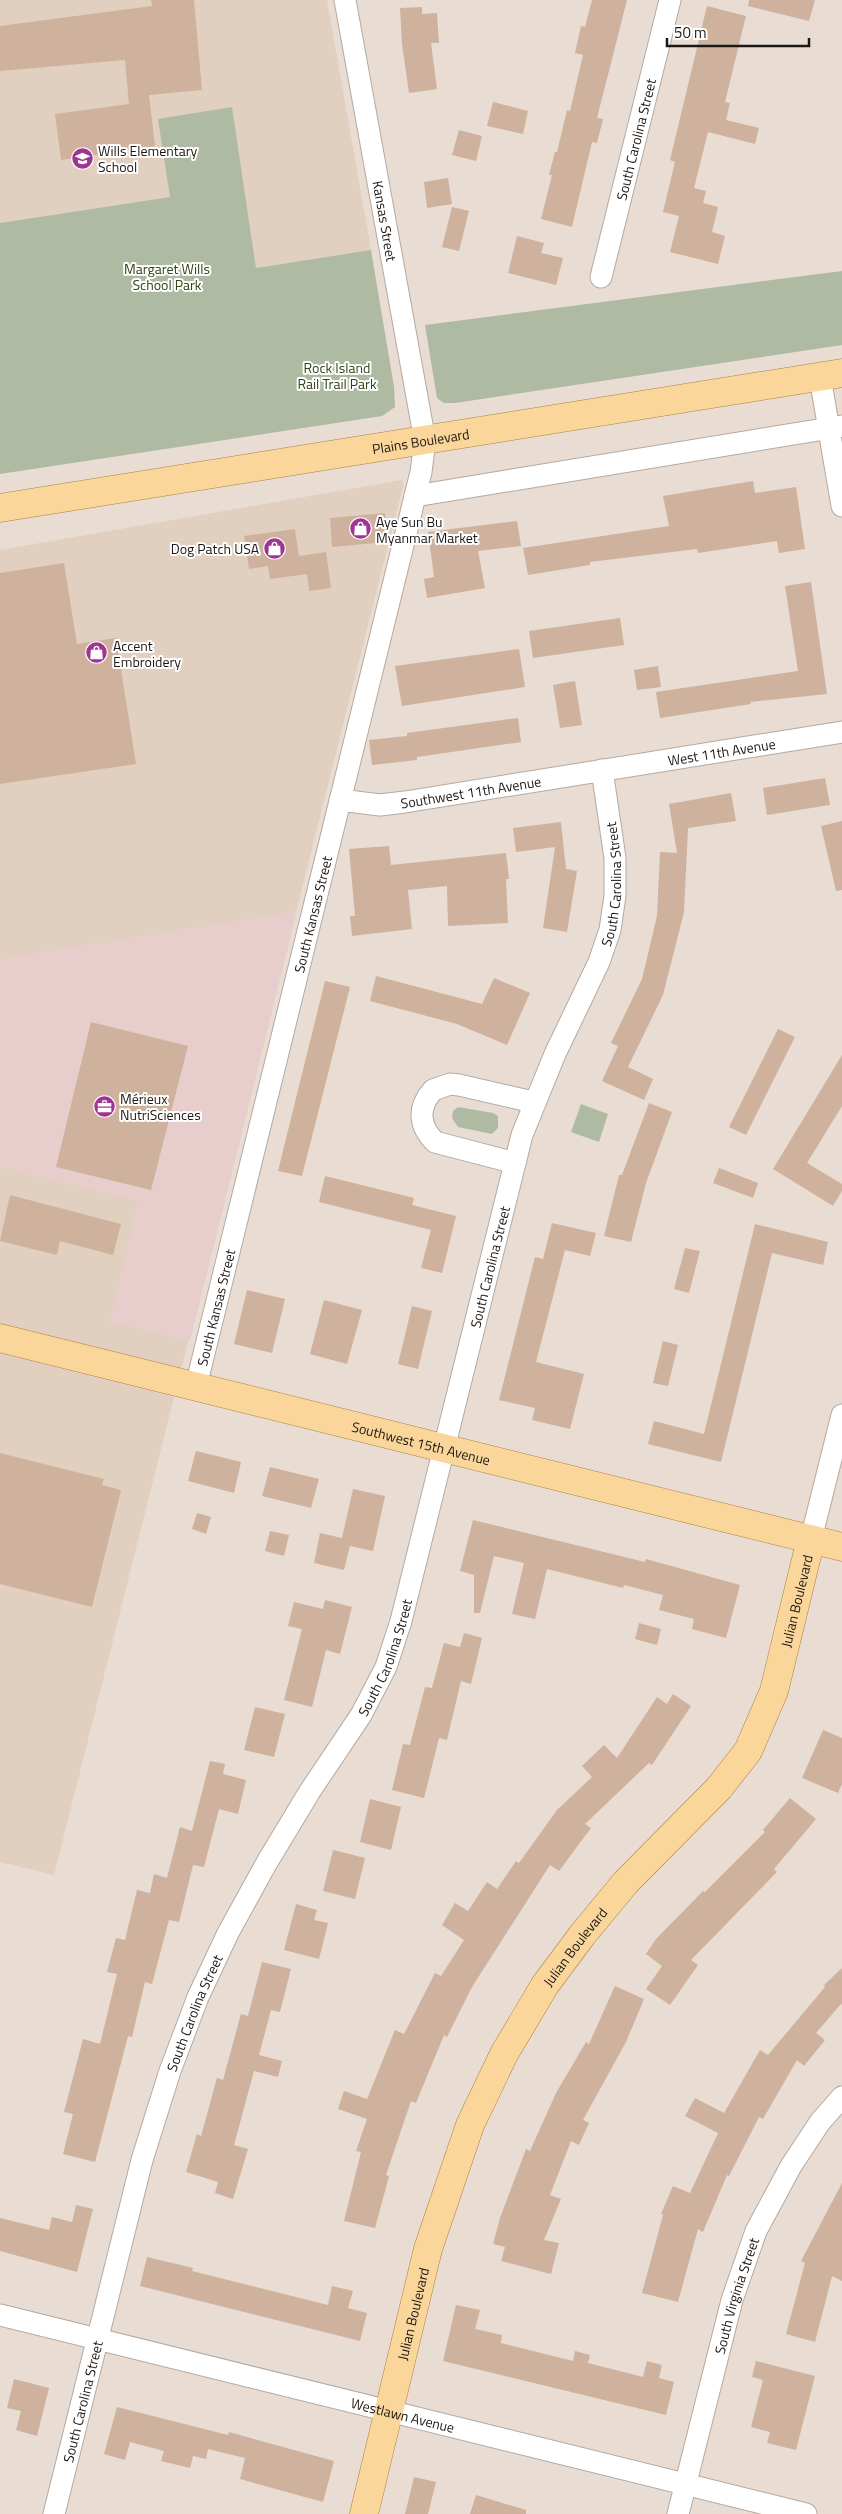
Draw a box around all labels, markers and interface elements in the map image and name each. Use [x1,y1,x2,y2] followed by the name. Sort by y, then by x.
[667,15,810,47] scale bar
[674,21,707,44] text: 50 m
[610,76,661,202] street label: South Carolina Street
[98,140,198,177] place label: Wills Elementary School
[70,146,94,170] school or university icon: Wills Elementary School
[368,179,402,263] street label: Kansas Street
[124,258,210,295] park label: Margaret Wills School Park
[297,357,377,394] park label: Rock Island Rail Trail Park
[370,422,471,459] street label: Plains Boulevard
[376,511,478,548] place label: Aye Sun Bu Myanmar Market
[348,517,372,541] shop icon: Aye Sun Bu Myanmar Market
[263,536,287,560] shop icon: Dog Patch USA
[171,538,260,559] place label: Dog Patch USA
[113,635,181,672] place label: Accent Embroidery
[85,641,109,665] shop icon: Accent Embroidery
[666,732,777,770] street label: West 11th Avenue
[399,770,542,813] street label: Southwest 11th Avenue
[595,821,626,949] street label: South Carolina Street
[288,853,337,975] street label: South Kansas Street
[120,1088,201,1125] place label: Mérieux NutriSciences
[92,1094,116,1118] office icon: Mérieux NutriSciences
[464,1204,514,1330] street label: South Carolina Street
[191,1247,240,1368] street label: South Kansas Street
[350,1415,493,1470] street label: Southwest 15th Avenue
[775,1552,817,1649] street label: Julian Boulevard
[352,1597,417,1720] street label: South Carolina Street
[537,1902,612,1990] street label: Julian Boulevard
[160,1951,227,2074] street label: South Carolina Street
[708,2234,764,2356] street label: South Virginia Street
[391,2265,434,2362] street label: Julian Boulevard
[57,2338,107,2465] street label: South Carolina Street
[349,2392,457,2437] street label: Westlawn Avenue

